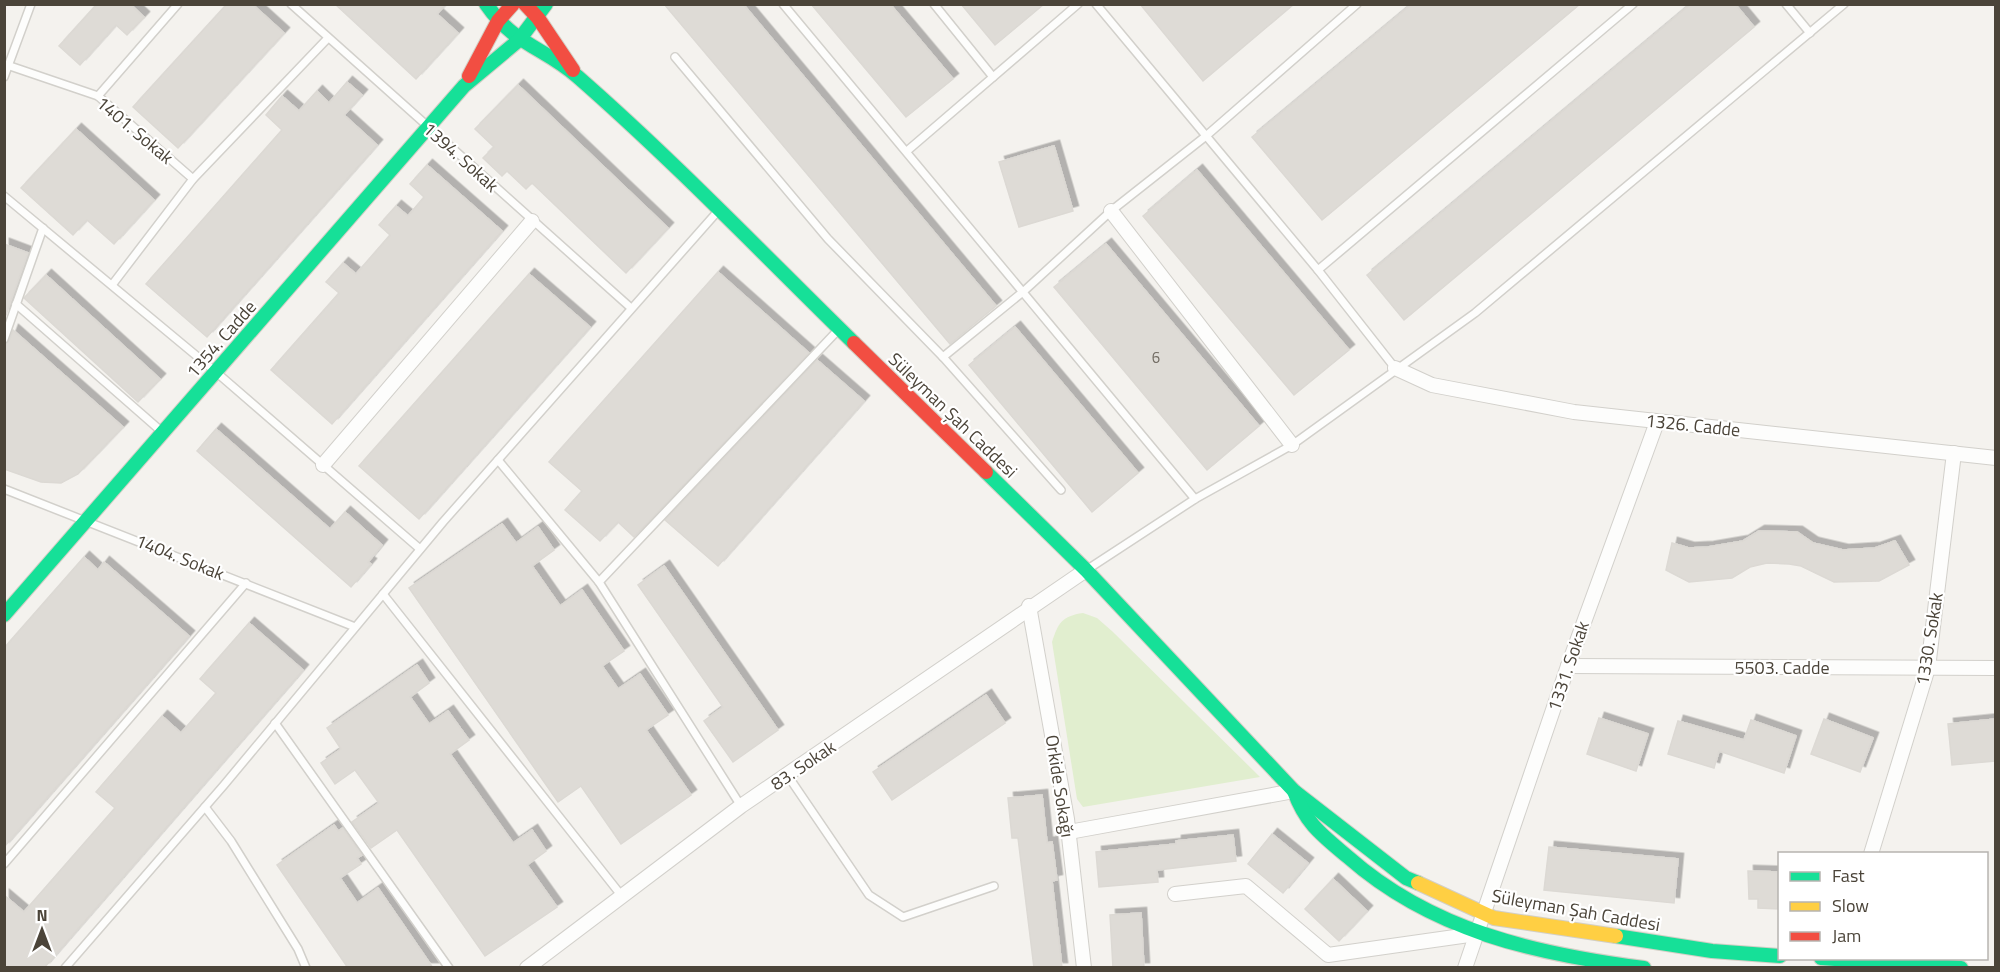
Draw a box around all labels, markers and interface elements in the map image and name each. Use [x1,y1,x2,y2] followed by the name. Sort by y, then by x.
[90,90,180,171] street label: 1401. Sokak
[417,116,505,199] street label: 1394. Sokak
[180,294,262,384] street label: 1354. Cadde
[882,346,1024,484] street label: Süleyman Şah Caddesi
[1152,346,1160,369] house number: 6
[1644,407,1742,443] street label: 1326. Cadde
[132,527,229,587] street label: 1404. Sokak
[1908,590,1950,687] street label: 1330. Sokak
[1540,617,1596,715] street label: 1331. Sokak
[1734,654,1830,681] street label: 5503. Cadde
[765,733,841,797] street label: 83. Sokak
[1039,733,1081,839] street label: Orkide Sokağı
[1778,852,1988,960] legend
[1832,862,1865,889] text: Fast
[1490,882,1662,938] street label: Süleyman Şah Caddesi
[1832,892,1869,919] text: Slow
[12,900,72,960] north arrow
[36,903,48,927] text: N
[1832,922,1861,949] text: Jam

